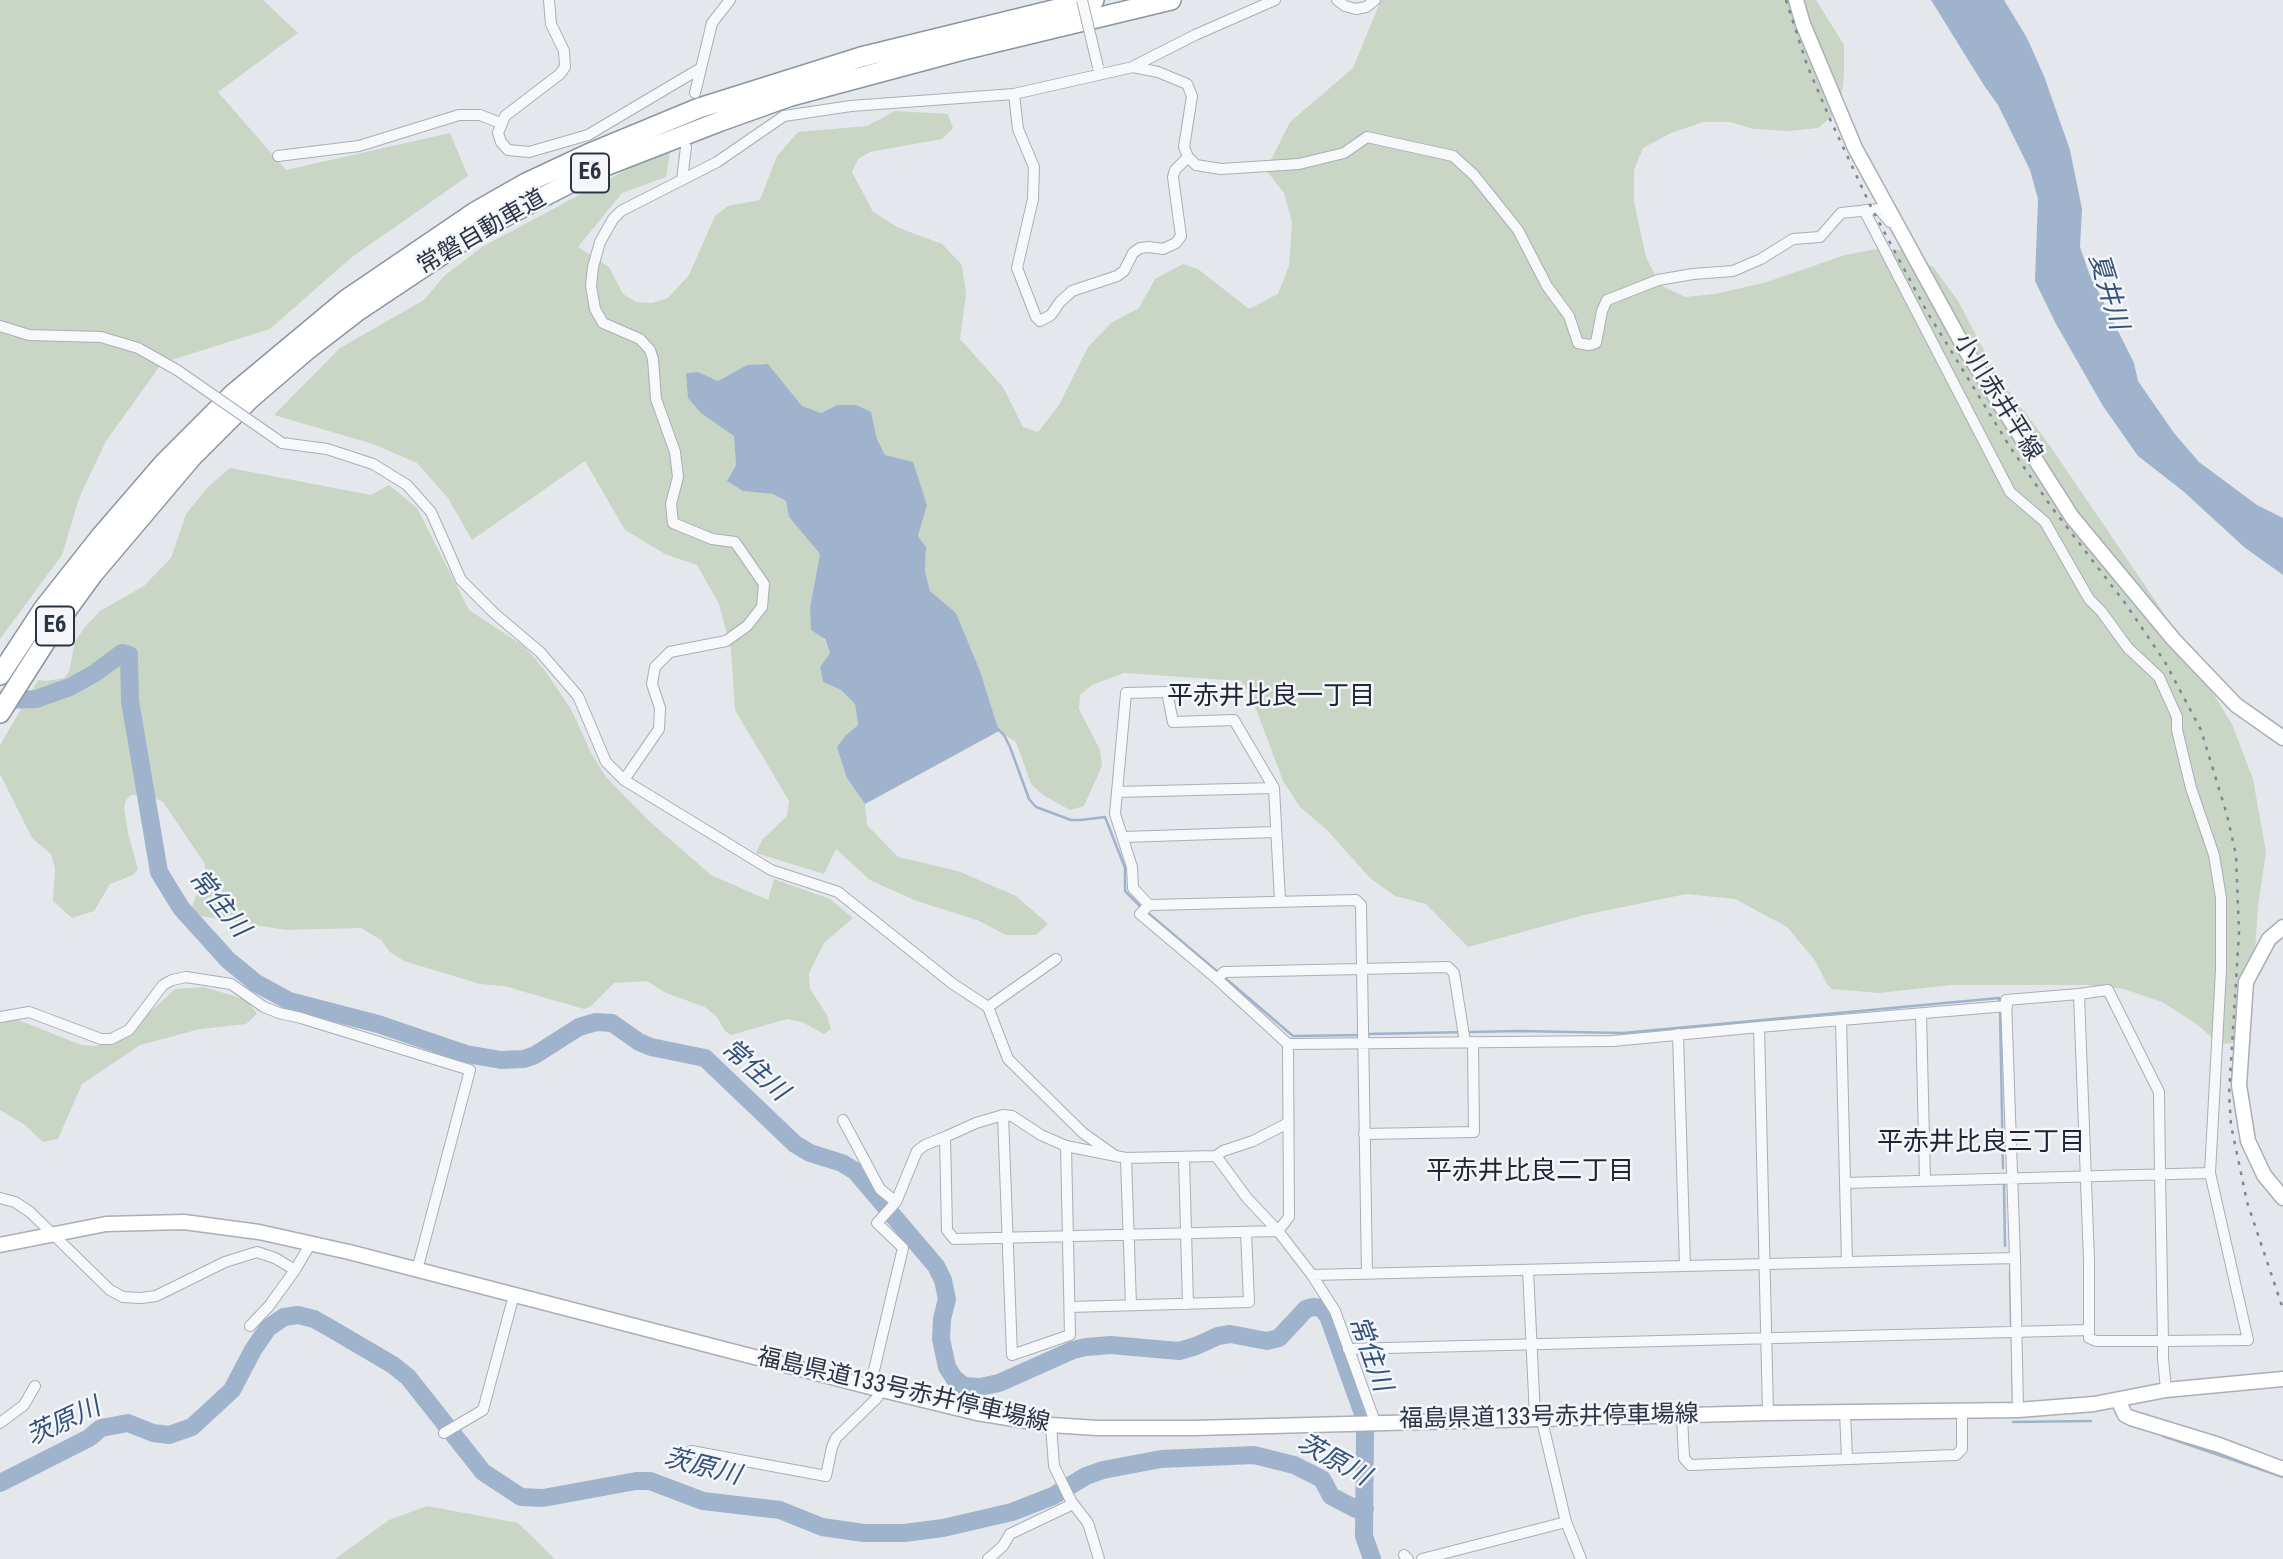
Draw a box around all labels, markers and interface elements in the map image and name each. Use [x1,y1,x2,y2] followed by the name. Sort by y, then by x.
[571,154,609,192] road number: E6
[412,185,552,281] street label: 常磐自動車道
[2081,250,2133,334] water label: 夏井川
[1947,329,2047,467] street label: 小川赤井平線
[36,606,74,646] road number: E6
[1167,681,1375,713] district label: 平赤井比良一丁目
[181,864,255,944] water label: 常住川
[714,1034,794,1108] water label: 常住川
[1877,1127,2085,1159] district label: 平赤井比良三丁目
[1426,1156,1634,1188] district label: 平赤井比良二丁目
[1341,1312,1397,1396] water label: 常住川
[754,1343,1052,1439] street label: 福島県道133号赤井停車場線
[22,1392,106,1454] water label: 茨原川
[1399,1401,1699,1435] street label: 福島県道133号赤井停車場線
[1291,1428,1375,1494] water label: 茨原川
[660,1443,744,1493] water label: 茨原川

